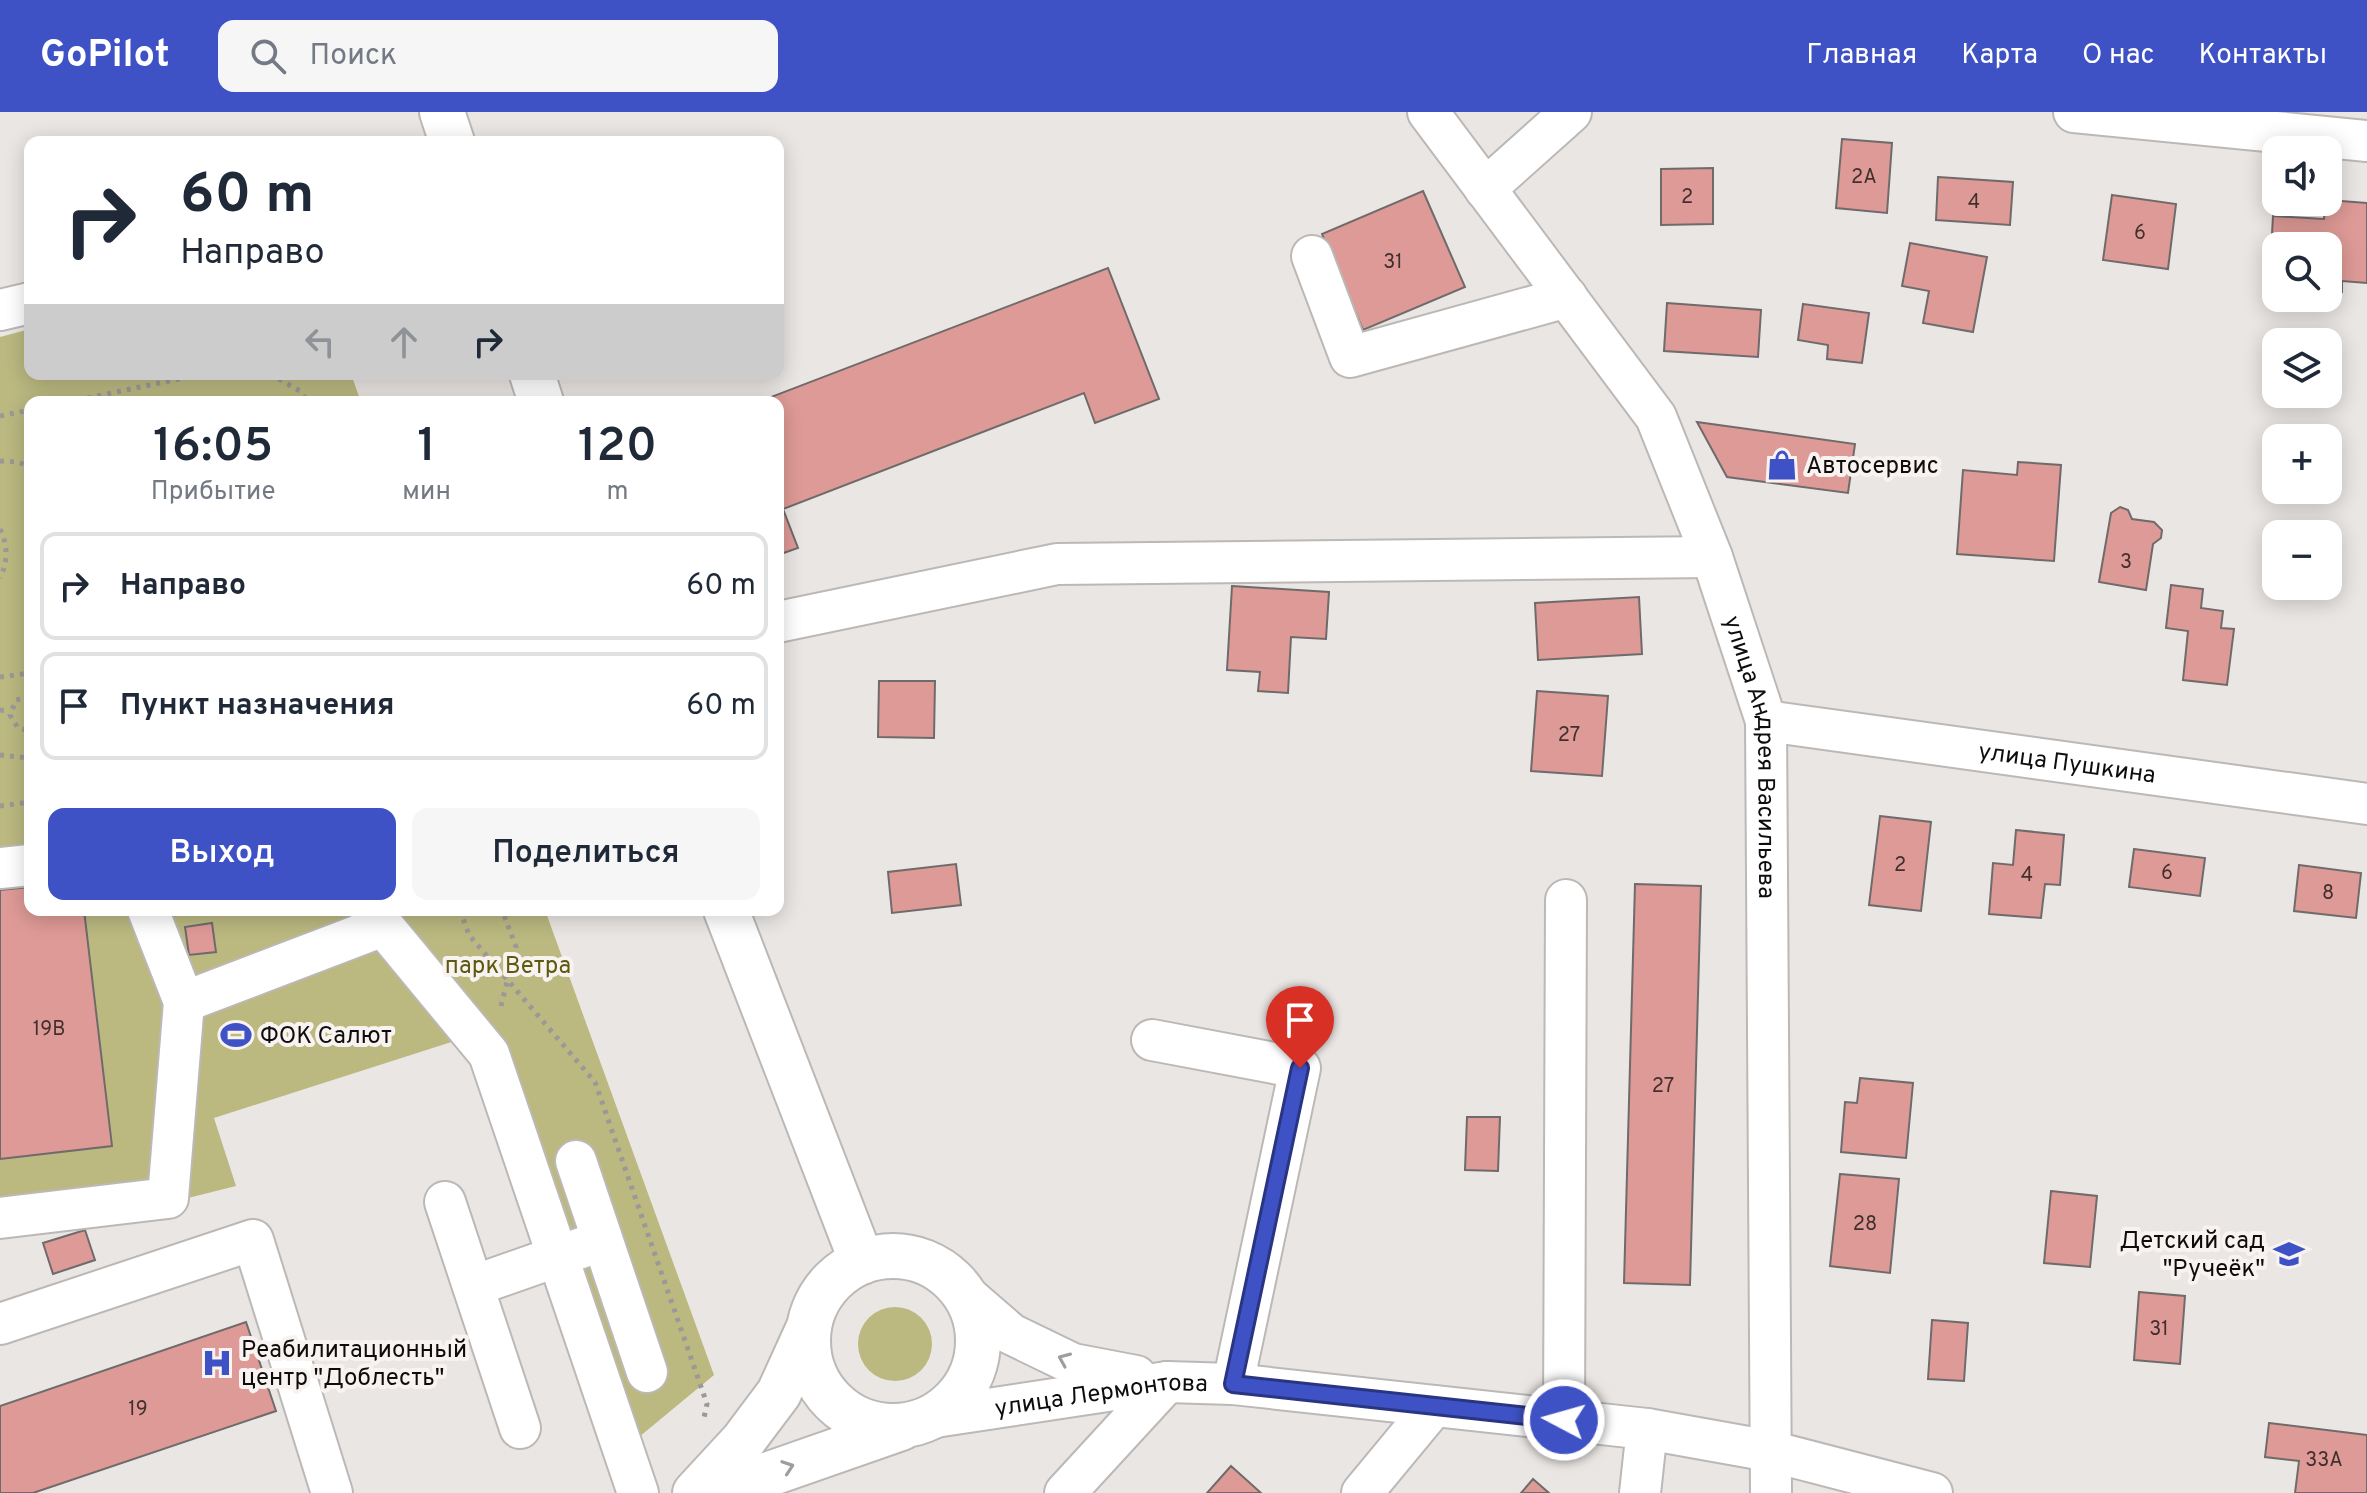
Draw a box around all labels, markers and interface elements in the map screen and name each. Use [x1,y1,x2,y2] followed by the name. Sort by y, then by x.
[218,20,778,92] search box
[40,32,170,81] text: GoPilot
[246,34,290,78] icon: search
[310,38,397,75] text: Поиск
[1806,38,1917,74] text: Главная
[1961,38,2038,74] text: Карта
[2082,38,2155,74] text: О нас
[2199,38,2327,74] text: Контакты
[2262,136,2342,600] map controls
[2262,136,2342,216] button: sound
[180,162,314,232] text: 60 m
[1851,165,1877,191] house number: 2А
[48,168,152,272] icon: right
[1681,185,1693,211] house number: 2
[1968,190,1980,216] house number: 4
[2134,221,2146,247] house number: 6
[180,231,325,277] text: Направо
[2262,232,2342,312] button: search
[1383,250,1403,276] house number: 31
[298,320,342,364] icon: left
[382,320,426,364] icon: ahead
[466,320,510,364] icon: right
[2262,328,2342,408] button: layers
[153,418,273,478] text: 16:05
[417,418,436,478] text: 1
[578,418,657,478] text: 120
[2262,424,2342,504] button: +
[1765,448,1799,482] shop icon: Автосервис
[1806,452,1939,482] place label: Автосервис
[151,476,276,509] text: Прибытие
[402,476,451,509] text: мин
[606,476,628,509] text: m
[2262,520,2342,600] button: −
[2120,550,2132,576] house number: 3
[52,564,96,608] icon: right
[120,568,246,605] text: Направо
[686,568,756,605] text: 60 m
[1715,612,1780,899] street label: улица Андрея Васильева
[52,684,96,728] icon: arrive
[120,688,394,725] text: Пункт назначения
[686,688,756,725] text: 60 m
[1558,723,1580,749] house number: 27
[1976,737,2157,792] street label: улица Пушкина
[48,808,396,900] button: Выход
[412,808,760,900] button: Поделиться
[1894,853,1906,879] house number: 2
[2161,861,2173,887] house number: 6
[2021,863,2033,889] house number: 4
[2322,881,2334,907] house number: 8
[445,952,571,982] park label: парк Ветра
[1266,986,1334,1068] pin
[1278,998,1322,1042] icon: arrive
[33,1017,65,1043] house number: 19В
[219,1018,253,1052] sports icon: ФОК Салют
[260,1022,392,1052] place label: ФОК Салют
[1652,1074,1674,1100] house number: 27
[1853,1212,1877,1238] house number: 28
[2120,1227,2265,1285] place label: Детский сад "Ручеёк"
[2272,1237,2306,1271] school or university icon: Детский сад "Ручеёк"
[2149,1317,2169,1343] house number: 31
[241,1336,467,1394] place label: Реабилитационный центр "Доблесть"
[200,1346,234,1380] hospital icon: Реабилитационный центр "Доблесть"
[1058,1352,1072,1369] one-way arrow
[993,1369,1208,1425] street label: улица Лермонтова
[1522,1378,1606,1462] position arrow
[128,1397,148,1423] house number: 19
[2305,1448,2343,1474] house number: 33А
[781,1461,795,1477] one-way arrow

